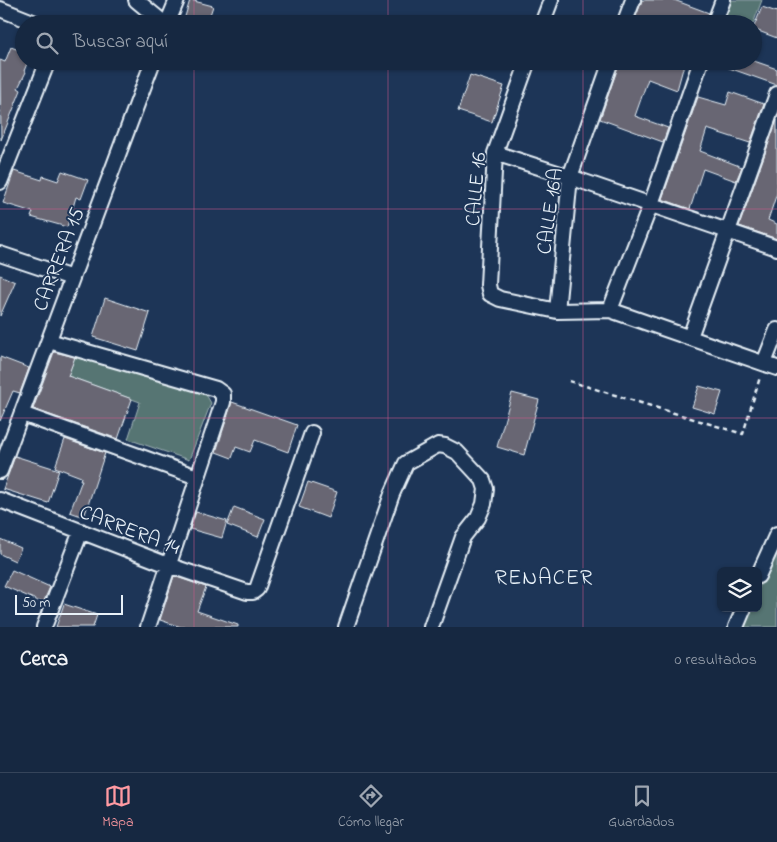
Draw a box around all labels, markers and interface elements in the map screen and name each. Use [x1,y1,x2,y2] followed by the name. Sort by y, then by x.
[15,15,762,70] search box
[33,29,61,57] icon: search
[73,29,168,56] text: Buscar aquí
[459,151,495,227] street label: CALLE 16
[530,166,572,256] street label: CALLE 16A
[26,204,93,316] street label: CARRERA 15
[75,498,184,564] street label: CARRERA 14
[495,563,593,595] district label: RENACER
[717,567,762,612] map controls
[717,567,762,612] button: layers
[15,592,122,615] scale bar
[22,593,50,614] text: 50 m
[20,645,68,675] text: Cerca
[675,648,757,672] text: 0 resultados
[102,782,134,833] tab: Mapa
[338,782,404,833] tab: Cómo llegar
[608,782,675,833] tab: Guardados

